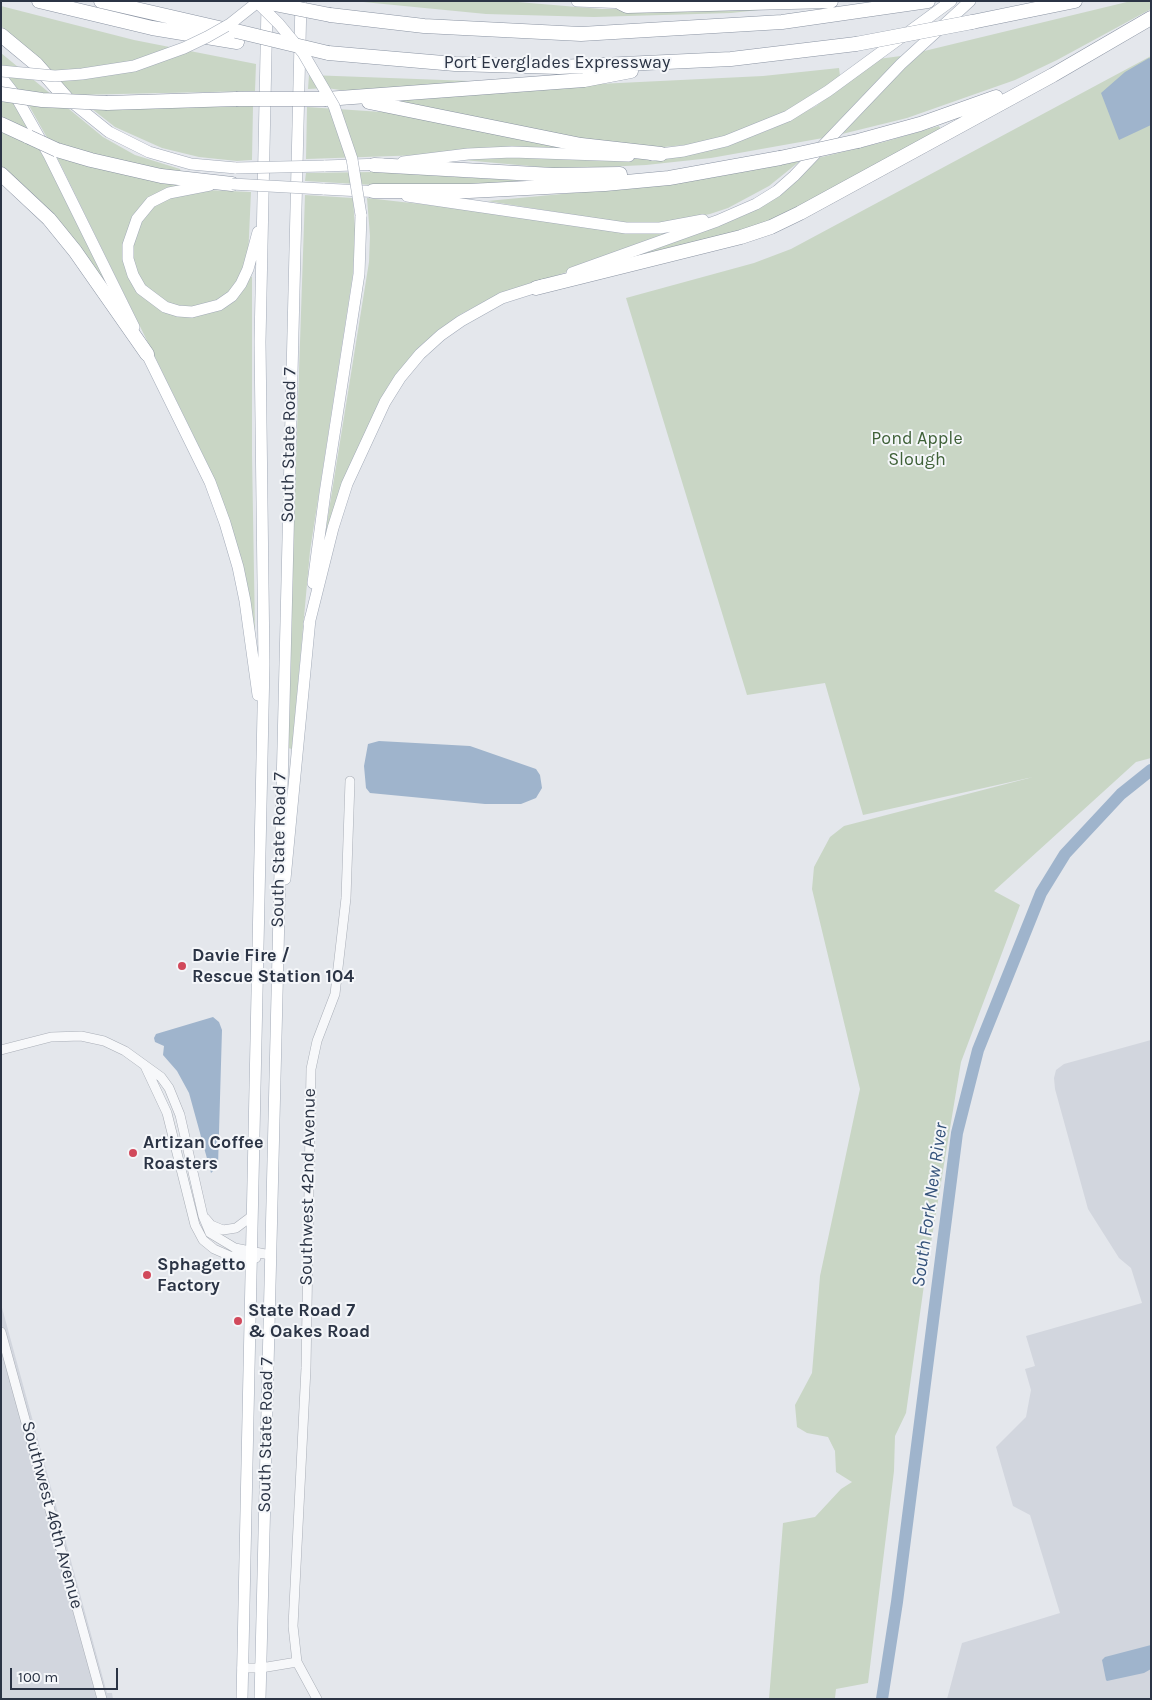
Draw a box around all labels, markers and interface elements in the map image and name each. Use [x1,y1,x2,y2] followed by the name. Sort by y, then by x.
[444,52,670,74] street label: Port Everglades Expressway
[277,367,301,523] street label: South State Road 7
[871,428,963,470] park label: Pond Apple Slough
[267,772,291,928] street label: South State Road 7
[192,945,354,988] place label: Davie Fire / Rescue Station 104
[176,960,188,972] marker: Davie Fire / Rescue Station 104
[295,1088,321,1286] street label: Southwest 42nd Avenue
[907,1122,953,1288] water label: South Fork New River
[143,1132,263,1174] place label: Artizan Coffee Roasters
[127,1147,139,1159] marker: Artizan Coffee Roasters
[157,1254,246,1296] place label: Sphagetto Factory
[141,1269,153,1281] marker: Sphagetto Factory
[248,1300,370,1342] place label: State Road 7 & Oakes Road
[232,1315,244,1327] marker: State Road 7 & Oakes Road
[254,1357,278,1513] street label: South State Road 7
[17,1419,87,1611] street label: Southwest 46th Avenue
[12,1658,120,1690] scale bar
[18,1668,58,1686] text: 100 m

